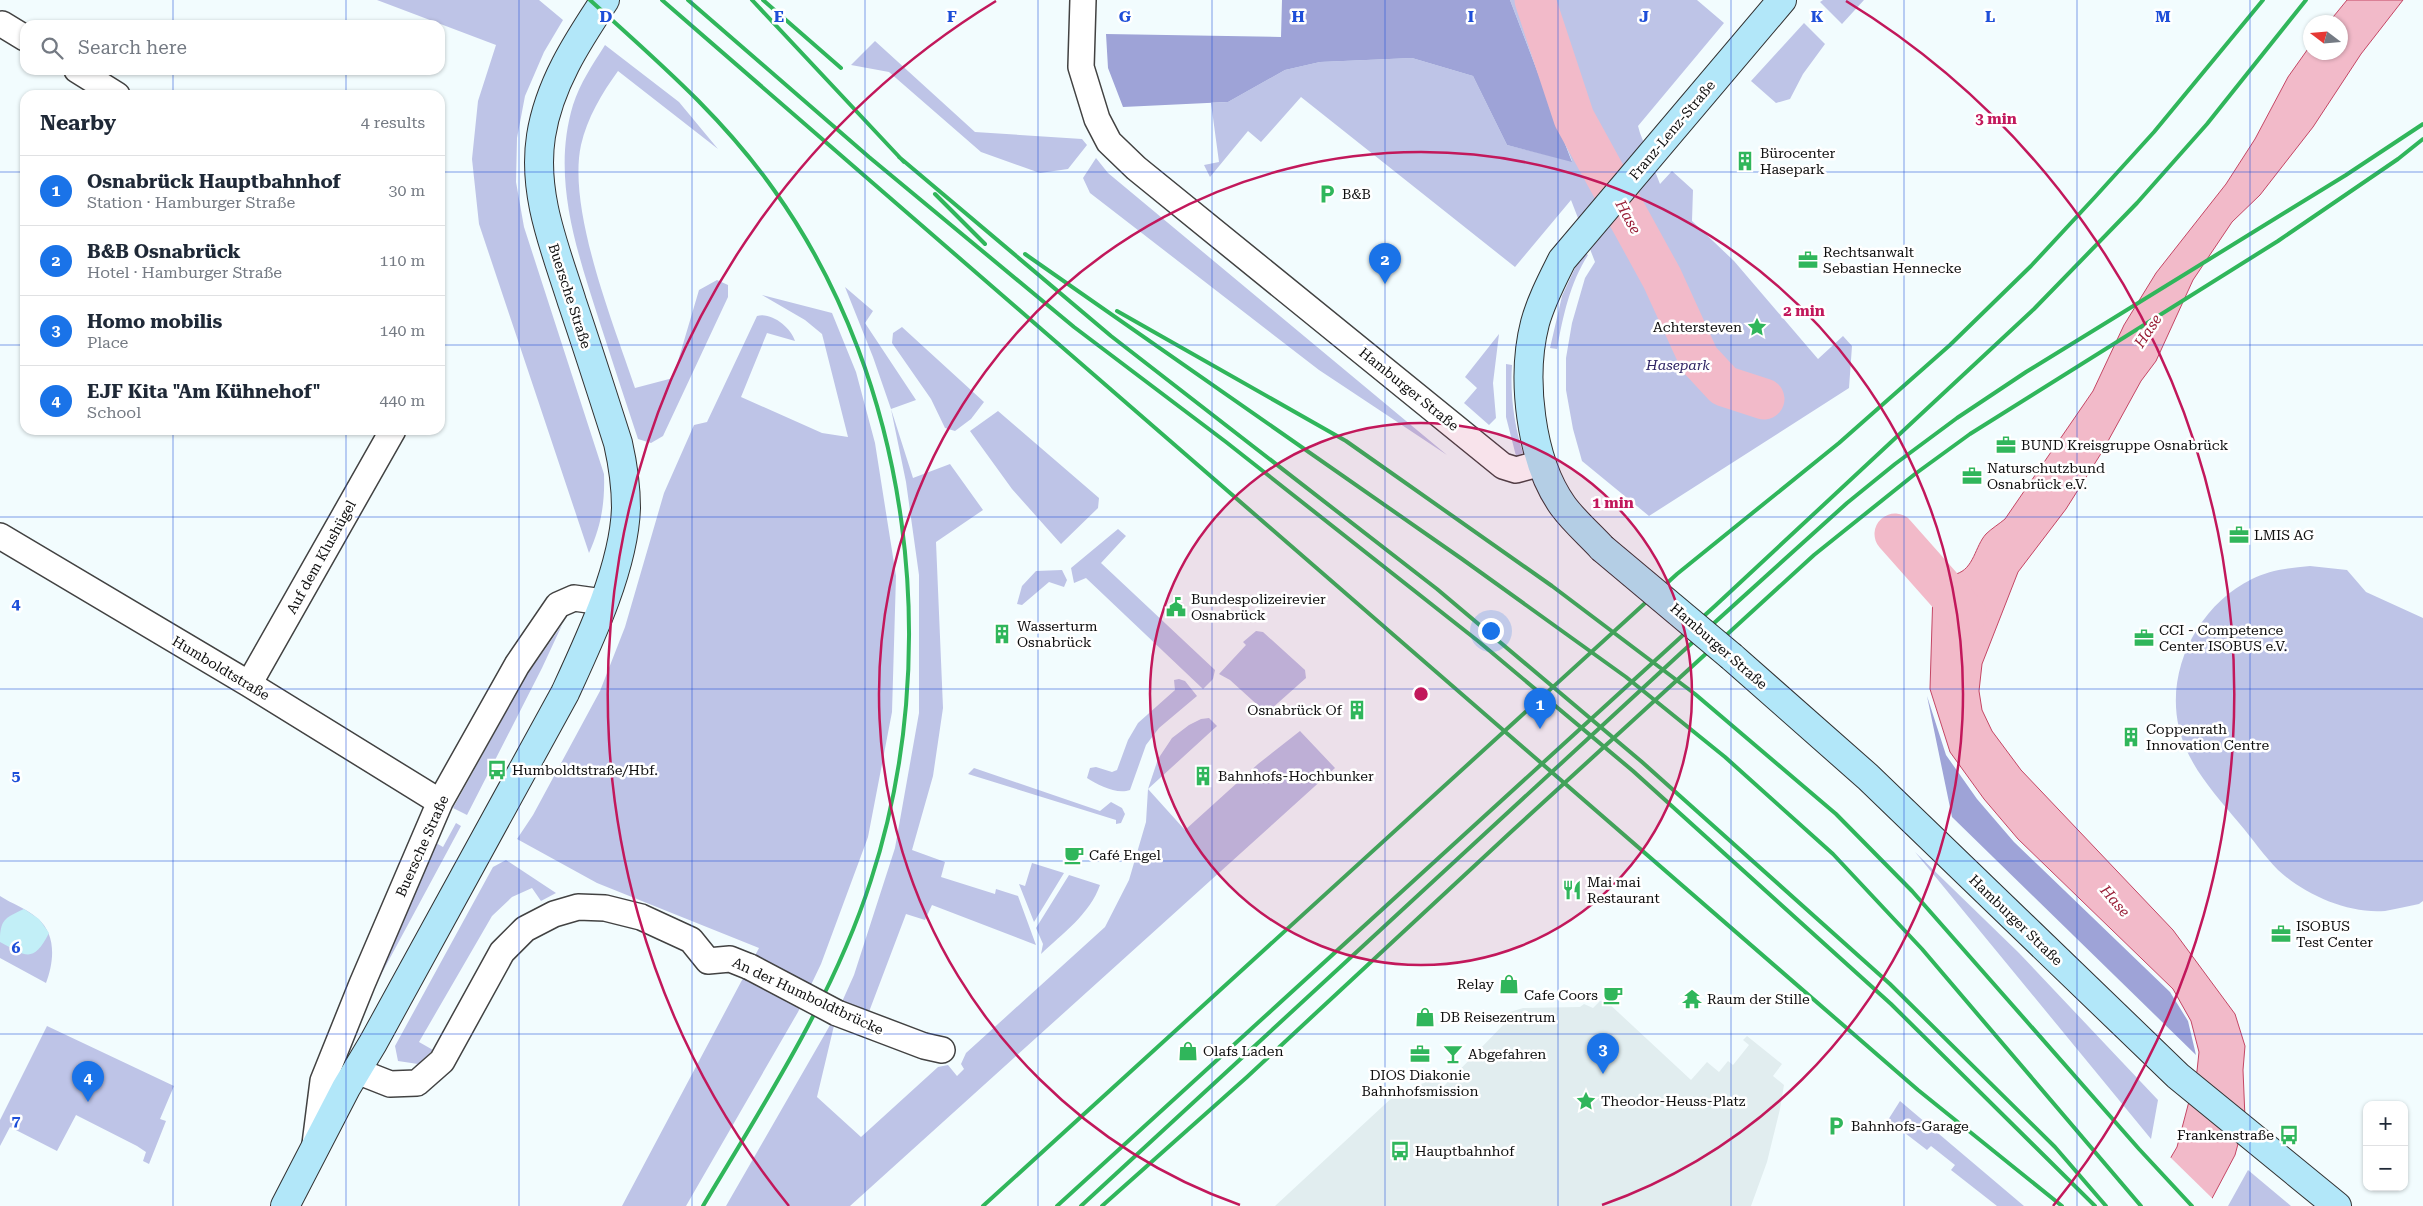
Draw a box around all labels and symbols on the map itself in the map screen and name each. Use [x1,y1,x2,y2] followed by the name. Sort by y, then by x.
[600,7,613,26] text: D
[774,7,784,26] text: E
[947,7,957,26] text: F
[1119,7,1132,26] text: G
[1291,7,1305,26] text: H
[1468,7,1474,26] text: I
[1639,7,1649,26] text: J
[1811,7,1824,26] text: K
[1985,7,1995,26] text: L
[2155,7,2171,26] text: M
[2303,15,2348,60] north arrow
[1626,77,1718,183] street label: Franz-Lenz-Straße
[1975,110,2017,128] text: 3 min
[1760,145,1835,177] place label: Bürocenter Hasepark
[1734,150,1756,172] building icon: Bürocenter Hasepark
[1316,183,1338,205] parking icon: B&B
[1342,186,1371,202] place label: B&B
[1611,196,1645,238] water label: Hase
[545,241,595,351] street label: Buersche Straße
[1369,243,1401,284] pin: 2
[1823,244,1962,276] place label: Rechtsanwalt Sebastian Hennecke
[1797,249,1819,271] office icon: Rechtsanwalt Sebastian Hennecke
[1783,302,1825,320] text: 2 min
[2130,311,2166,352] water label: Hase
[1746,316,1768,338] place icon: Achtersteven
[1653,319,1742,335] place label: Achtersteven
[1356,344,1462,434] street label: Hamburger Straße
[1645,357,1710,373] park label: Hasepark
[1995,434,2017,456] office icon: BUND Kreisgruppe Osnabrück
[2021,437,2228,453] place label: BUND Kreisgruppe Osnabrück
[1987,460,2105,492] place label: Naturschutzbund Osnabrück e.V.
[1961,465,1983,487] office icon: Naturschutzbund Osnabrück e.V.
[1592,494,1634,512] text: 1 min
[283,497,359,617] street label: Auf dem Klushügel
[2228,524,2250,546] office icon: LMIS AG
[2254,527,2314,543] place label: LMIS AG
[1191,591,1326,623] place label: Bundespolizeirevier Osnabrück
[12,594,21,613] text: 4
[1165,596,1187,618] public building icon: Bundespolizeirevier Osnabrück
[1667,600,1771,693] street label: Hamburger Straße
[1017,618,1098,650] place label: Wasserturm Osnabrück
[1478,618,1504,644] your location
[2159,622,2287,654] place label: CCI - Competence Center ISOBUS e.V.
[991,623,1013,645] building icon: Wasserturm Osnabrück
[2133,627,2155,649] office icon: CCI - Competence Center ISOBUS e.V.
[170,633,273,703] street label: Humboldtstraße
[1412,685,1430,703] centre of rings
[1524,688,1556,729] pin: 1
[1346,699,1368,721] building icon: Osnabrück Of
[1247,702,1343,718] place label: Osnabrück Of
[2146,721,2269,753] place label: Coppenrath Innovation Centre
[2120,726,2142,748] building icon: Coppenrath Innovation Centre
[486,759,508,781] bus stop icon: Humboldtstraße/Hbf.
[512,762,658,778] place label: Humboldtstraße/Hbf.
[1192,765,1214,787] building icon: Bahnhofs-Hochbunker
[12,766,21,785] text: 5
[1218,768,1374,784] place label: Bahnhofs-Hochbunker
[392,792,452,899] street label: Buersche Straße
[1063,844,1085,866] cafe icon: Café Engel
[1089,847,1161,863] place label: Café Engel
[1966,872,2066,969] street label: Hamburger Straße
[1587,874,1660,906] place label: Mai mai Restaurant
[1561,879,1583,901] restaurant icon: Mai mai Restaurant
[2096,881,2134,921] water label: Hase
[2296,918,2373,950] place label: ISOBUS Test Center
[2270,923,2292,945] office icon: ISOBUS Test Center
[12,938,21,957] text: 6
[730,954,886,1038] street label: An der Humboldtbrücke
[1498,973,1520,995] shop icon: Relay
[1457,976,1495,992] place label: Relay
[1602,984,1624,1006] cafe icon: Cafe Coors
[1524,987,1598,1003] place label: Cafe Coors
[1681,988,1703,1010] temple icon: Raum der Stille
[1707,991,1810,1007] place label: Raum der Stille
[1414,1006,1436,1028] shop icon: DB Reisezentrum
[1440,1009,1556,1025] place label: DB Reisezentrum
[1587,1033,1619,1074] pin: 3
[1177,1040,1199,1062] shop icon: Olafs Laden
[1203,1043,1284,1059] place label: Olafs Laden
[1409,1043,1431,1065] office icon: DIOS Diakonie Bahnhofsmission
[1442,1043,1464,1065] bar icon: Abgefahren
[1468,1046,1546,1062] place label: Abgefahren
[72,1061,104,1102] pin: 4
[1362,1067,1478,1099] place label: DIOS Diakonie Bahnhofsmission
[1575,1090,1597,1112] place icon: Theodor-Heuss-Platz
[1601,1093,1746,1109] place label: Theodor-Heuss-Platz
[12,1111,21,1130] text: 7
[1825,1115,1847,1137] parking icon: Bahnhofs-Garage
[1851,1118,1969,1134] place label: Bahnhofs-Garage
[2278,1124,2300,1146] bus stop icon: Frankenstraße
[2177,1127,2274,1143] place label: Frankenstraße
[1389,1140,1411,1162] bus stop icon: Hauptbahnhof
[1415,1143,1515,1159] place label: Hauptbahnhof

